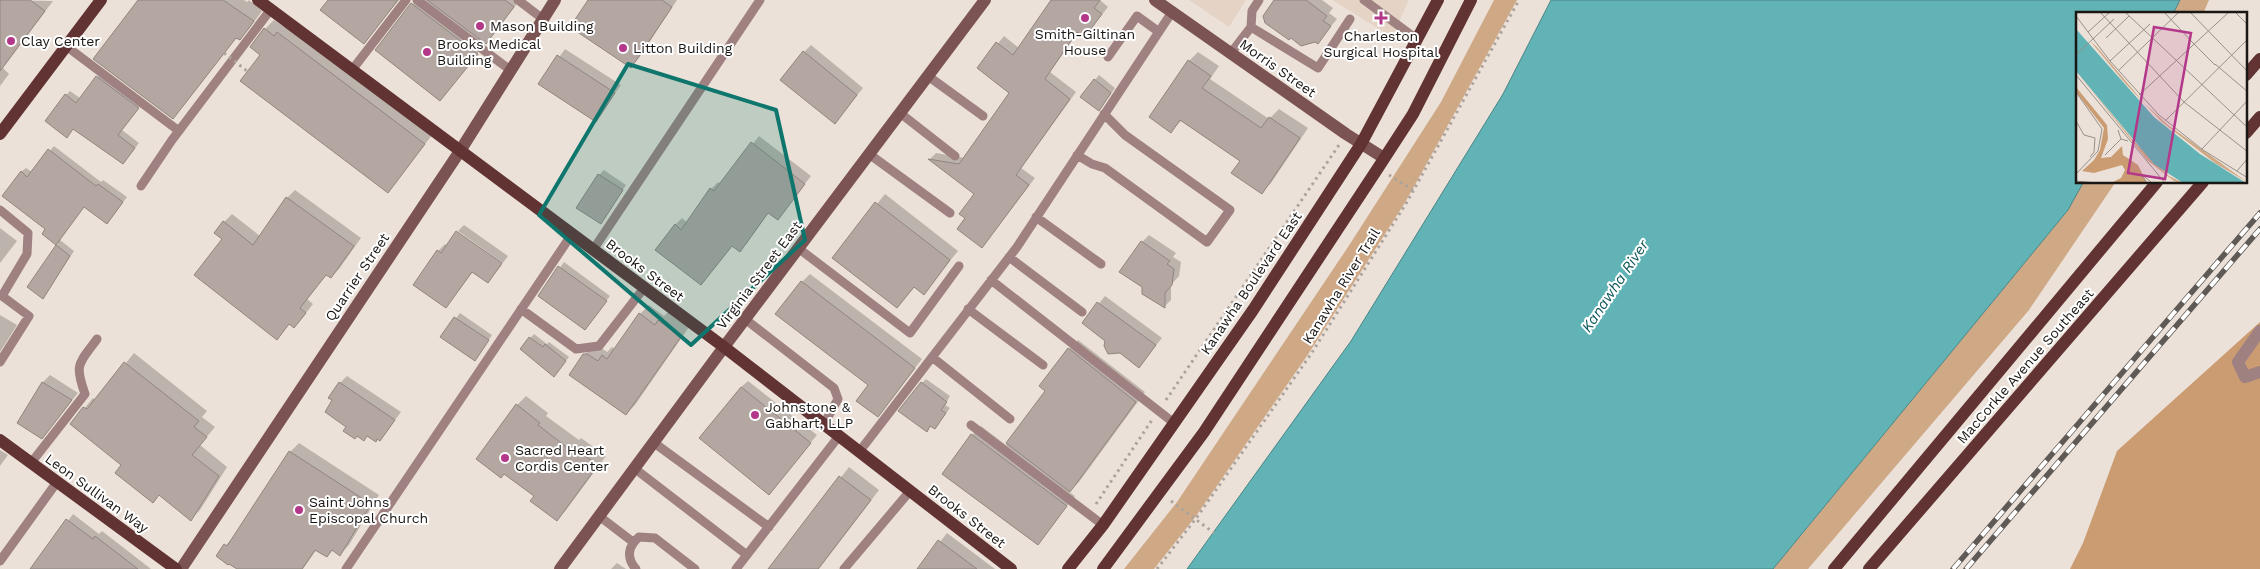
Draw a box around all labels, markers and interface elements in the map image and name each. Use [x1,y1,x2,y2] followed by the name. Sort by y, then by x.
[1374,11,1388,25] marker: Charleston Surgical Hospital
[1079,12,1091,24] marker: Smith-Giltinan House
[2076,12,2248,184] inset map
[490,18,594,34] place label: Mason Building
[474,20,486,32] marker: Mason Building
[1035,26,1135,58] place label: Smith-Giltinan House
[1324,28,1439,60] place label: Charleston Surgical Hospital
[21,33,100,49] place label: Clay Center
[5,35,17,47] marker: Clay Center
[437,36,542,68] place label: Brooks Medical Building
[1237,36,1319,100] street label: Morris Street
[633,40,733,56] place label: Litton Building
[617,42,629,54] marker: Litton Building
[421,46,433,58] marker: Brooks Medical Building
[1197,209,1305,357] street label: Kanawha Boulevard East
[713,218,805,332] street label: Virginia Street East
[1299,225,1383,347] street label: Kanawha River Trail
[322,230,392,324] street label: Quarrier Street
[603,235,687,305] street label: Brooks Street
[1578,236,1653,335] water label: Kanawha River
[1953,285,2097,447] street label: MacCorkle Avenue Southeast
[765,399,853,431] place label: Johnstone & Gabhart, LLP
[749,409,761,421] marker: Johnstone & Gabhart, LLP
[515,442,609,474] place label: Sacred Heart Cordis Center
[42,450,152,536] street label: Leon Sullivan Way
[499,452,511,464] marker: Sacred Heart Cordis Center
[925,481,1009,551] street label: Brooks Street
[309,494,428,526] place label: Saint Johns Episcopal Church
[293,504,305,516] marker: Saint Johns Episcopal Church

